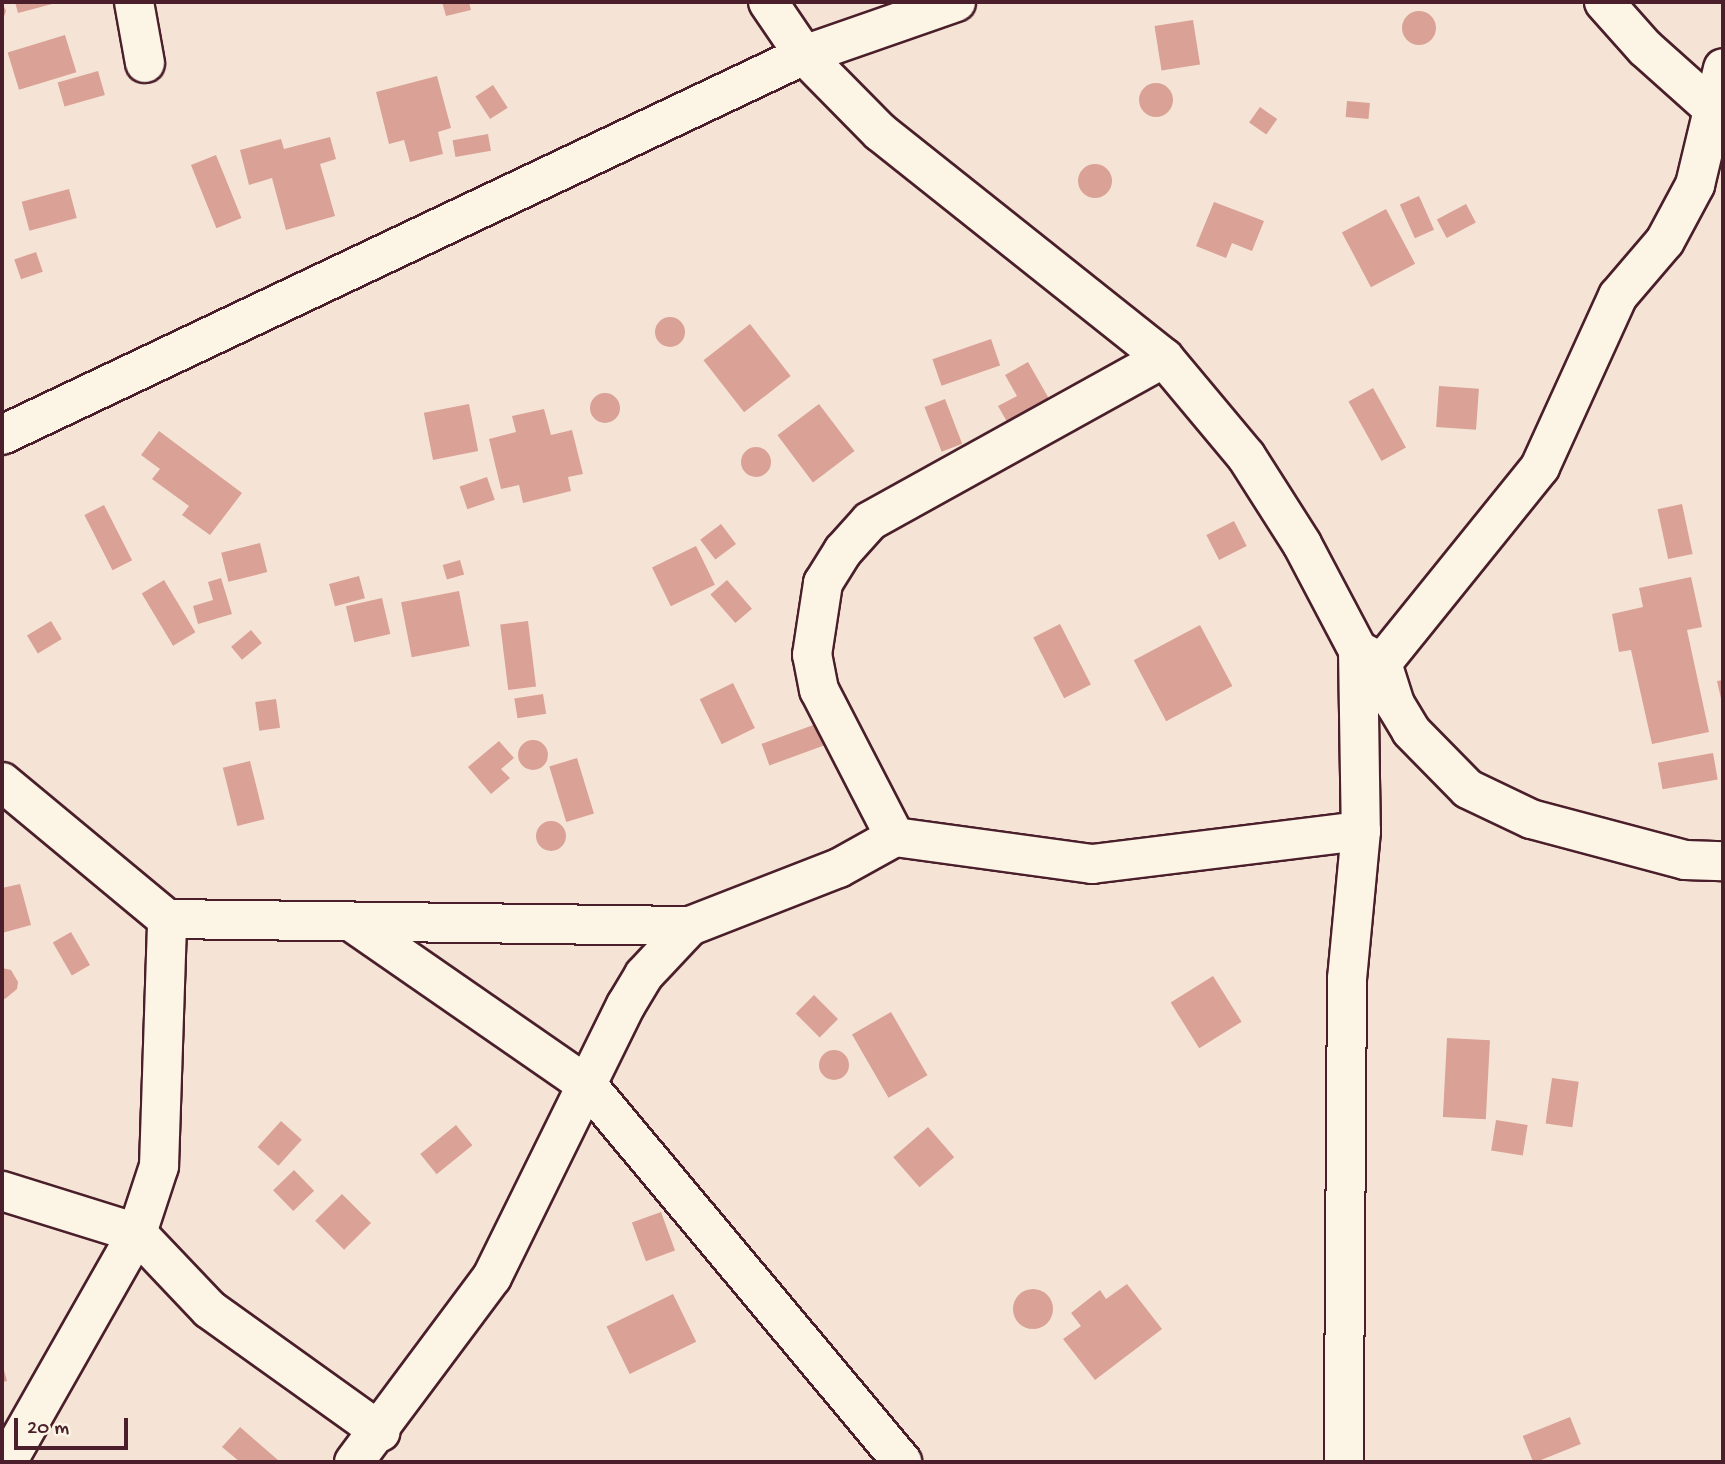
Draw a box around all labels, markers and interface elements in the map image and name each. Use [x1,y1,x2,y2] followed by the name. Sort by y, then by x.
[18,1404,131,1448] scale bar
[27,1417,69,1442] text: 20 m

